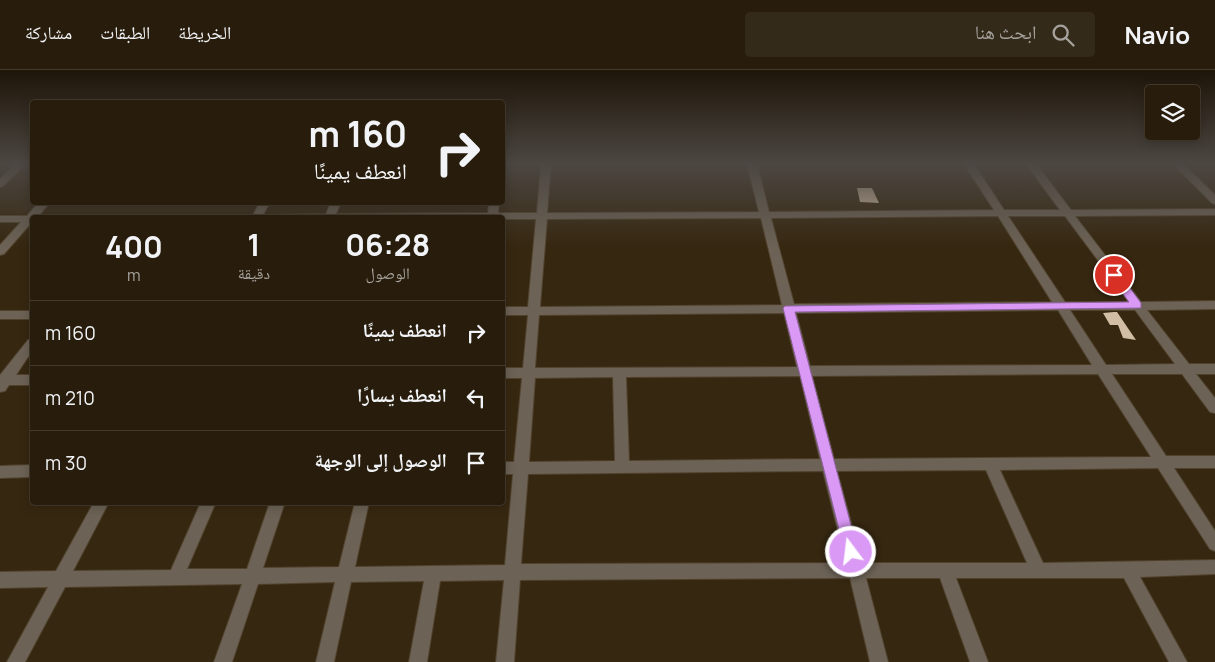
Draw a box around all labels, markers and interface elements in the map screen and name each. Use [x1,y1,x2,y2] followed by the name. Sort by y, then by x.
[745,12,1095,57] search box
[1125,18,1190,51] text: Navio
[975,19,1037,45] text: ابحث هنا
[25,20,72,44] text: مشاركة
[100,20,150,44] text: الطبقات
[178,20,231,44] text: الخريطة
[1049,21,1077,49] icon: search
[1145,85,1200,140] map controls
[1145,85,1200,140] button: layers
[308,110,407,158] text: 160 m
[425,120,490,185] icon: right
[314,156,407,186] text: انعطف يمينًا
[247,224,260,265] text: 1
[345,224,430,265] text: 06:28
[105,226,163,267] text: 400
[1093,254,1135,296] pin
[1100,261,1128,289] icon: arrive
[238,262,270,284] text: دقيقة
[365,262,410,284] text: الوصول
[127,264,141,286] text: m
[363,317,447,343] text: انعطف يمينًا
[462,319,490,347] icon: right
[45,320,96,346] text: 160 m
[357,382,447,408] text: انعطف يسارًا
[462,384,490,412] icon: left
[45,385,95,411] text: 210 m
[314,447,447,473] text: الوصول إلى الوجهة
[462,449,490,477] icon: arrive
[45,450,87,476] text: 30 m
[824,525,876,577] position arrow

